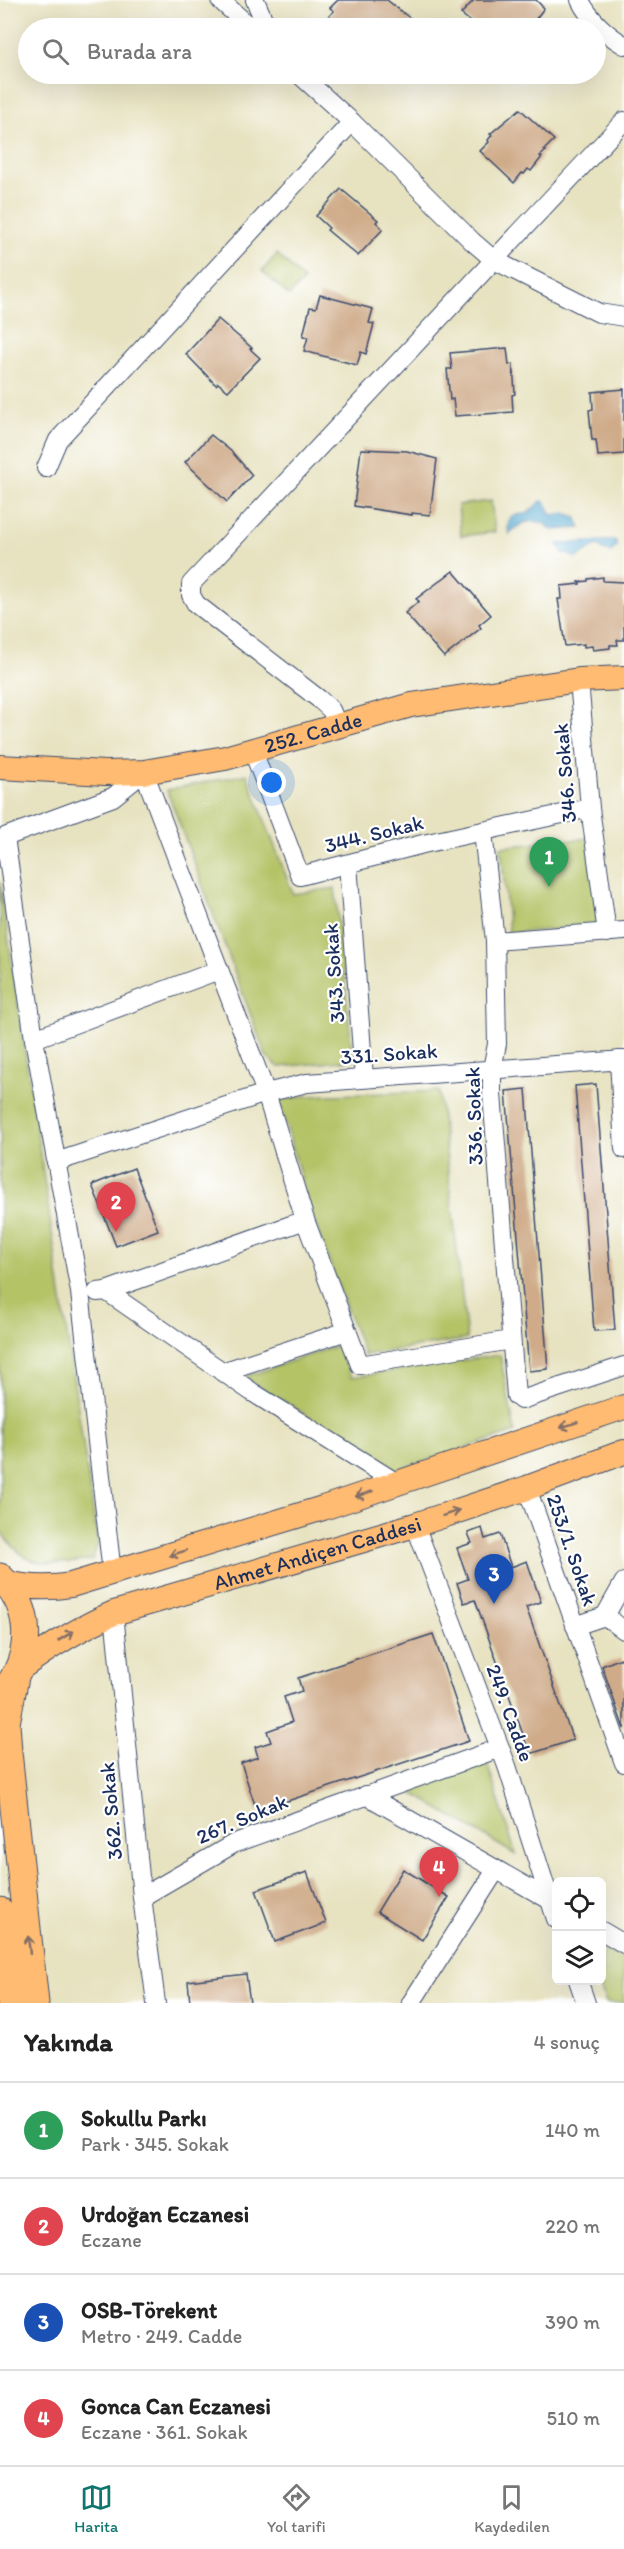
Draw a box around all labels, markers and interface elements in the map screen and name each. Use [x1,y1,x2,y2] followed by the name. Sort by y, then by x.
[18,18,606,84] search box
[39,35,72,68] icon: search
[87,38,192,65] text: Burada ara
[261,707,365,758] street label: 252. Cadde
[548,722,581,824] street label: 346. Sokak
[257,768,286,797] your location
[322,809,426,858] street label: 344. Sokak
[530,838,568,887] pin: 1
[318,922,349,1024] street label: 343. Sokak
[340,1038,438,1069] street label: 331. Sokak
[459,1066,488,1166] street label: 336. Sokak
[96,1182,136,1232] pin: 2
[560,1421,578,1432] one-way arrow
[355,1489,374,1500] one-way arrow
[542,1491,603,1609] street label: 253/1. Sokak
[441,1507,460,1518] one-way arrow
[211,1511,424,1595] street label: Ahmet Andiçen Caddesi
[169,1548,188,1559] one-way arrow
[474,1554,514,1604] pin: 3
[57,1630,74,1642] one-way arrow
[481,1661,540,1765] street label: 249. Cadde
[94,1761,127,1861] street label: 362. Sokak
[192,1788,292,1849] street label: 267. Sokak
[420,1848,458,1897] pin: 4
[552,1877,606,1985] map controls
[552,1877,606,1931] button: locate
[552,1931,606,1985] button: layers
[23,1935,34,1955] one-way arrow
[24,2026,113,2058] text: Yakında
[533,2030,600,2054] text: 4 sonuç
[81,2105,207,2132] text: Sokullu Parkı
[39,2118,48,2142] text: 1
[545,2118,600,2142] text: 140 m
[81,2132,229,2156] text: Park · 345. Sokak
[81,2201,249,2228] text: Urdoğan Eczanesi
[38,2214,49,2238] text: 2
[545,2214,600,2238] text: 220 m
[81,2228,142,2252] text: Eczane
[81,2297,217,2324] text: OSB-Törekent
[38,2310,49,2334] text: 3
[545,2310,600,2334] text: 390 m
[81,2324,242,2348] text: Metro · 249. Cadde
[81,2393,271,2420] text: Gonca Can Eczanesi
[37,2406,50,2430] text: 4
[547,2406,600,2430] text: 510 m
[81,2420,248,2444] text: Eczane · 361. Sokak
[74,2481,118,2536] tab: Harita
[267,2481,326,2536] tab: Yol tarifi
[474,2481,550,2536] tab: Kaydedilen

